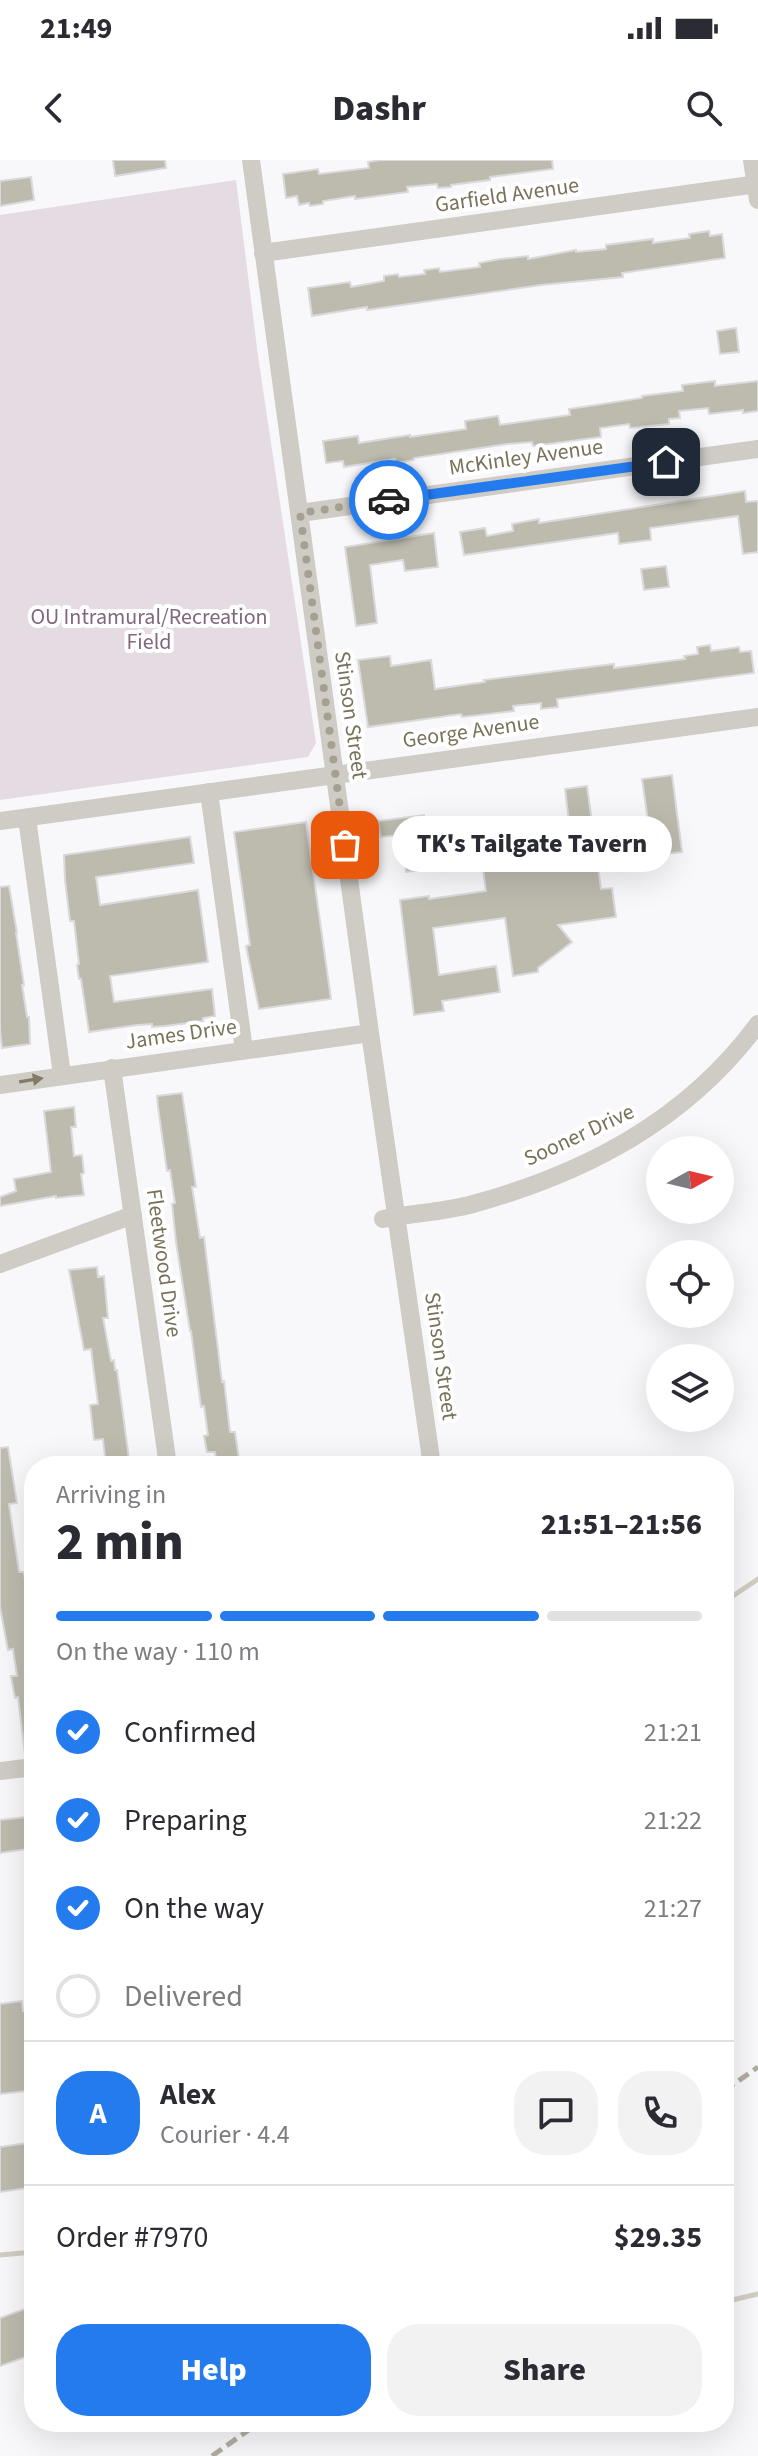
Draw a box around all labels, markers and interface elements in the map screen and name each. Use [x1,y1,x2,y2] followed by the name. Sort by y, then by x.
[40,7,112,50] text: 21:49
[332,83,426,134] text: Dashr
[32,86,76,130] icon: back
[682,86,726,130] icon: search
[433,169,581,221] street label: Garfield Avenue
[632,428,700,496] pin
[447,430,605,484] street label: McKinley Avenue
[644,440,688,484] icon: home
[349,460,429,540] courier
[367,478,411,522] icon: car
[30,601,268,658] park label: OU Intramural/Recreation Field
[326,649,376,782] street label: Stinson Street
[401,706,542,756] street label: George Avenue
[311,811,379,879] pin
[393,817,673,873] callout: TK's Tailgate Tavern
[323,823,367,867] icon: bag
[417,825,647,862] text: TK's Tailgate Tavern
[123,1010,239,1058] street label: James Drive
[19,1073,44,1086] one-way arrow
[519,1095,639,1174] street label: Sooner Drive
[646,1136,734,1224] north arrow
[646,1136,734,1432] map controls
[138,1187,190,1339] street label: Fleetwood Drive
[646,1240,734,1328] button: locate
[416,1290,466,1423] street label: Stinson Street
[646,1344,734,1432] button: layers
[56,1476,166,1513] text: Arriving in
[541,1503,702,1546] text: 21:51–21:56
[56,1506,184,1580] text: 2 min
[56,1633,260,1670] text: On the way · 110 m
[56,1710,100,1754] icon: check
[124,1711,257,1754] text: Confirmed
[644,1714,702,1751] text: 21:21
[56,1798,100,1842] icon: check
[124,1799,247,1842] text: Preparing
[644,1802,702,1839] text: 21:22
[56,1886,100,1930] icon: check
[124,1887,264,1930] text: On the way
[644,1890,702,1927] text: 21:27
[124,1975,243,2018] text: Delivered
[514,2071,598,2155] button: chat
[618,2071,702,2155] button: phone
[160,2073,216,2116] text: Alex
[89,2092,107,2135] text: A
[160,2116,290,2153] text: Courier · 4.4
[56,2216,209,2259] text: Order #7970
[614,2216,702,2259] text: $29.35
[56,2324,371,2416] button: Help
[387,2324,702,2416] button: Share

